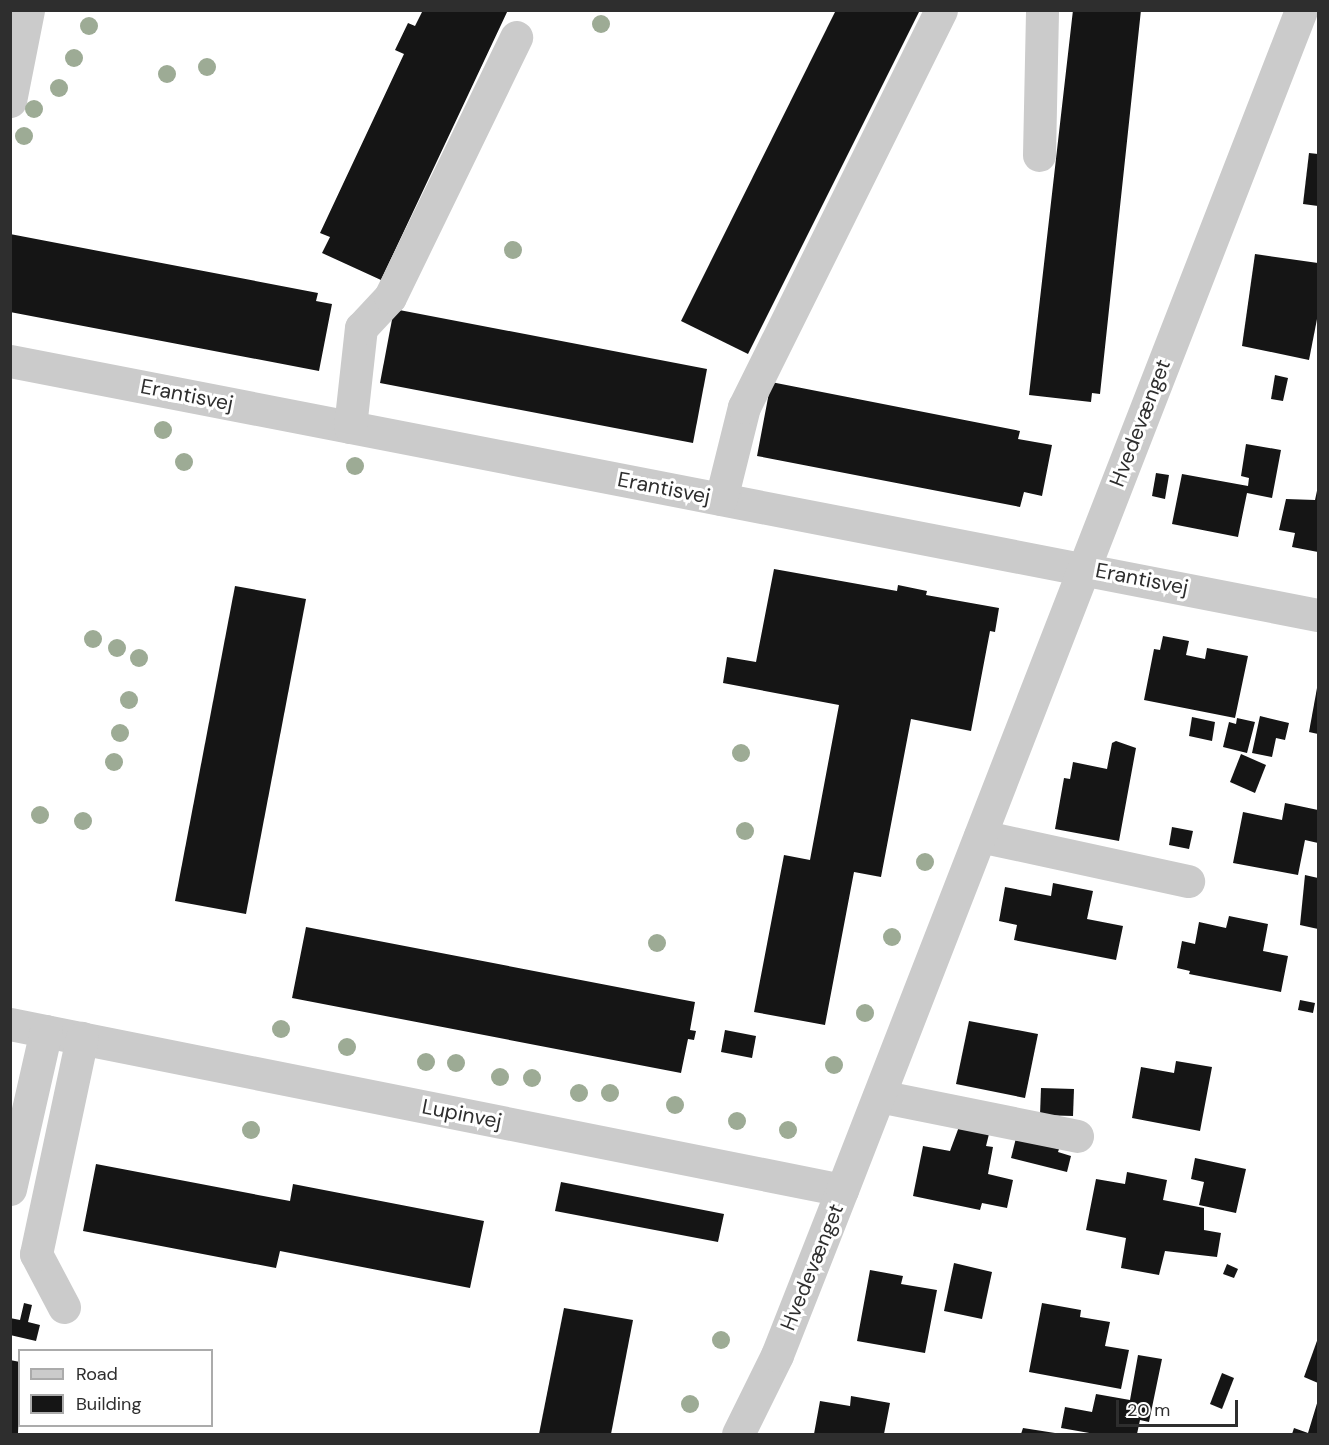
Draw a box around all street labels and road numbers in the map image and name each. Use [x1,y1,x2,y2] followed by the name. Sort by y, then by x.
[1104,356,1176,490] street label: Hvedevænget
[138,374,236,416] street label: Erantisvej
[615,467,713,509] street label: Erantisvej
[1093,558,1191,600] street label: Erantisvej
[420,1094,504,1134] street label: Lupinvej
[775,1200,849,1334] street label: Hvedevænget

